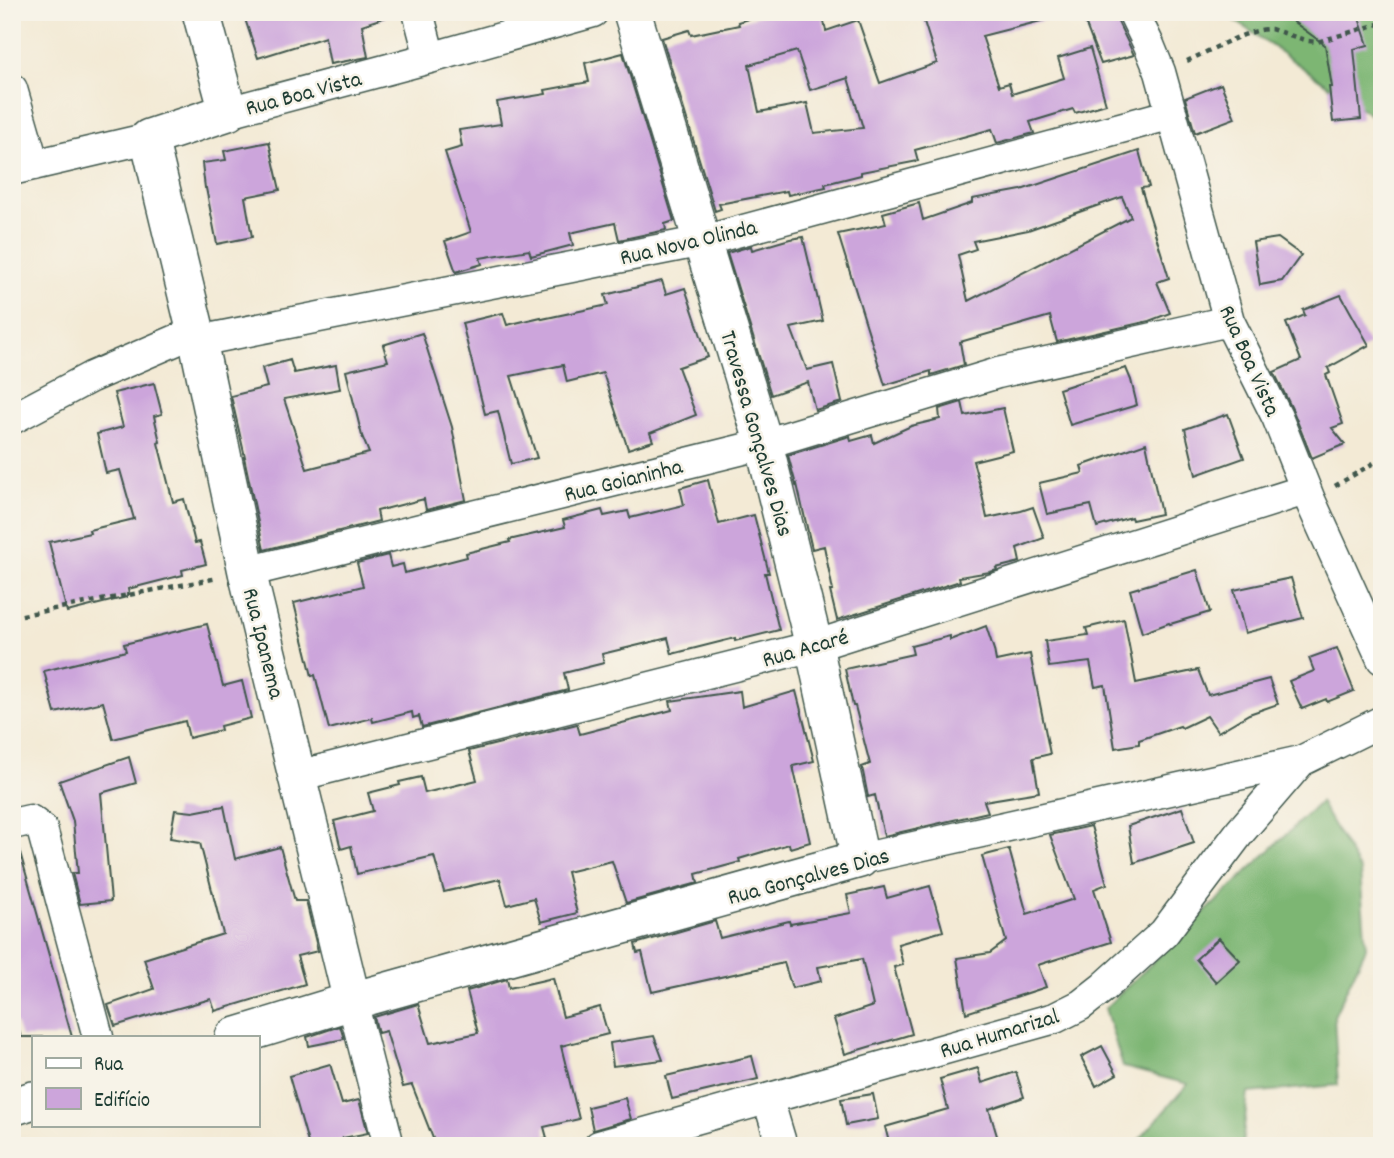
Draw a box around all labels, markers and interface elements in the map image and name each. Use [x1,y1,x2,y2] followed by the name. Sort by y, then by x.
[242,64,367,127] street label: Rua Boa Vista
[617,212,762,276] street label: Rua Nova Olinda
[1209,301,1287,423] street label: Rua Boa Vista
[709,327,800,541] street label: Travessa Gonçalves Dias
[561,451,688,513] street label: Rua Goianinha
[232,585,292,704] street label: Rua Ipanema
[759,622,853,678] street label: Rua Acaré
[724,841,894,916] street label: Rua Gonçalves Dias
[936,1001,1064,1069] street label: Rua Humarizal
[32,1036,259,1126] legend
[94,1051,124,1081] text: Rua
[94,1087,150,1117] text: Edifício

